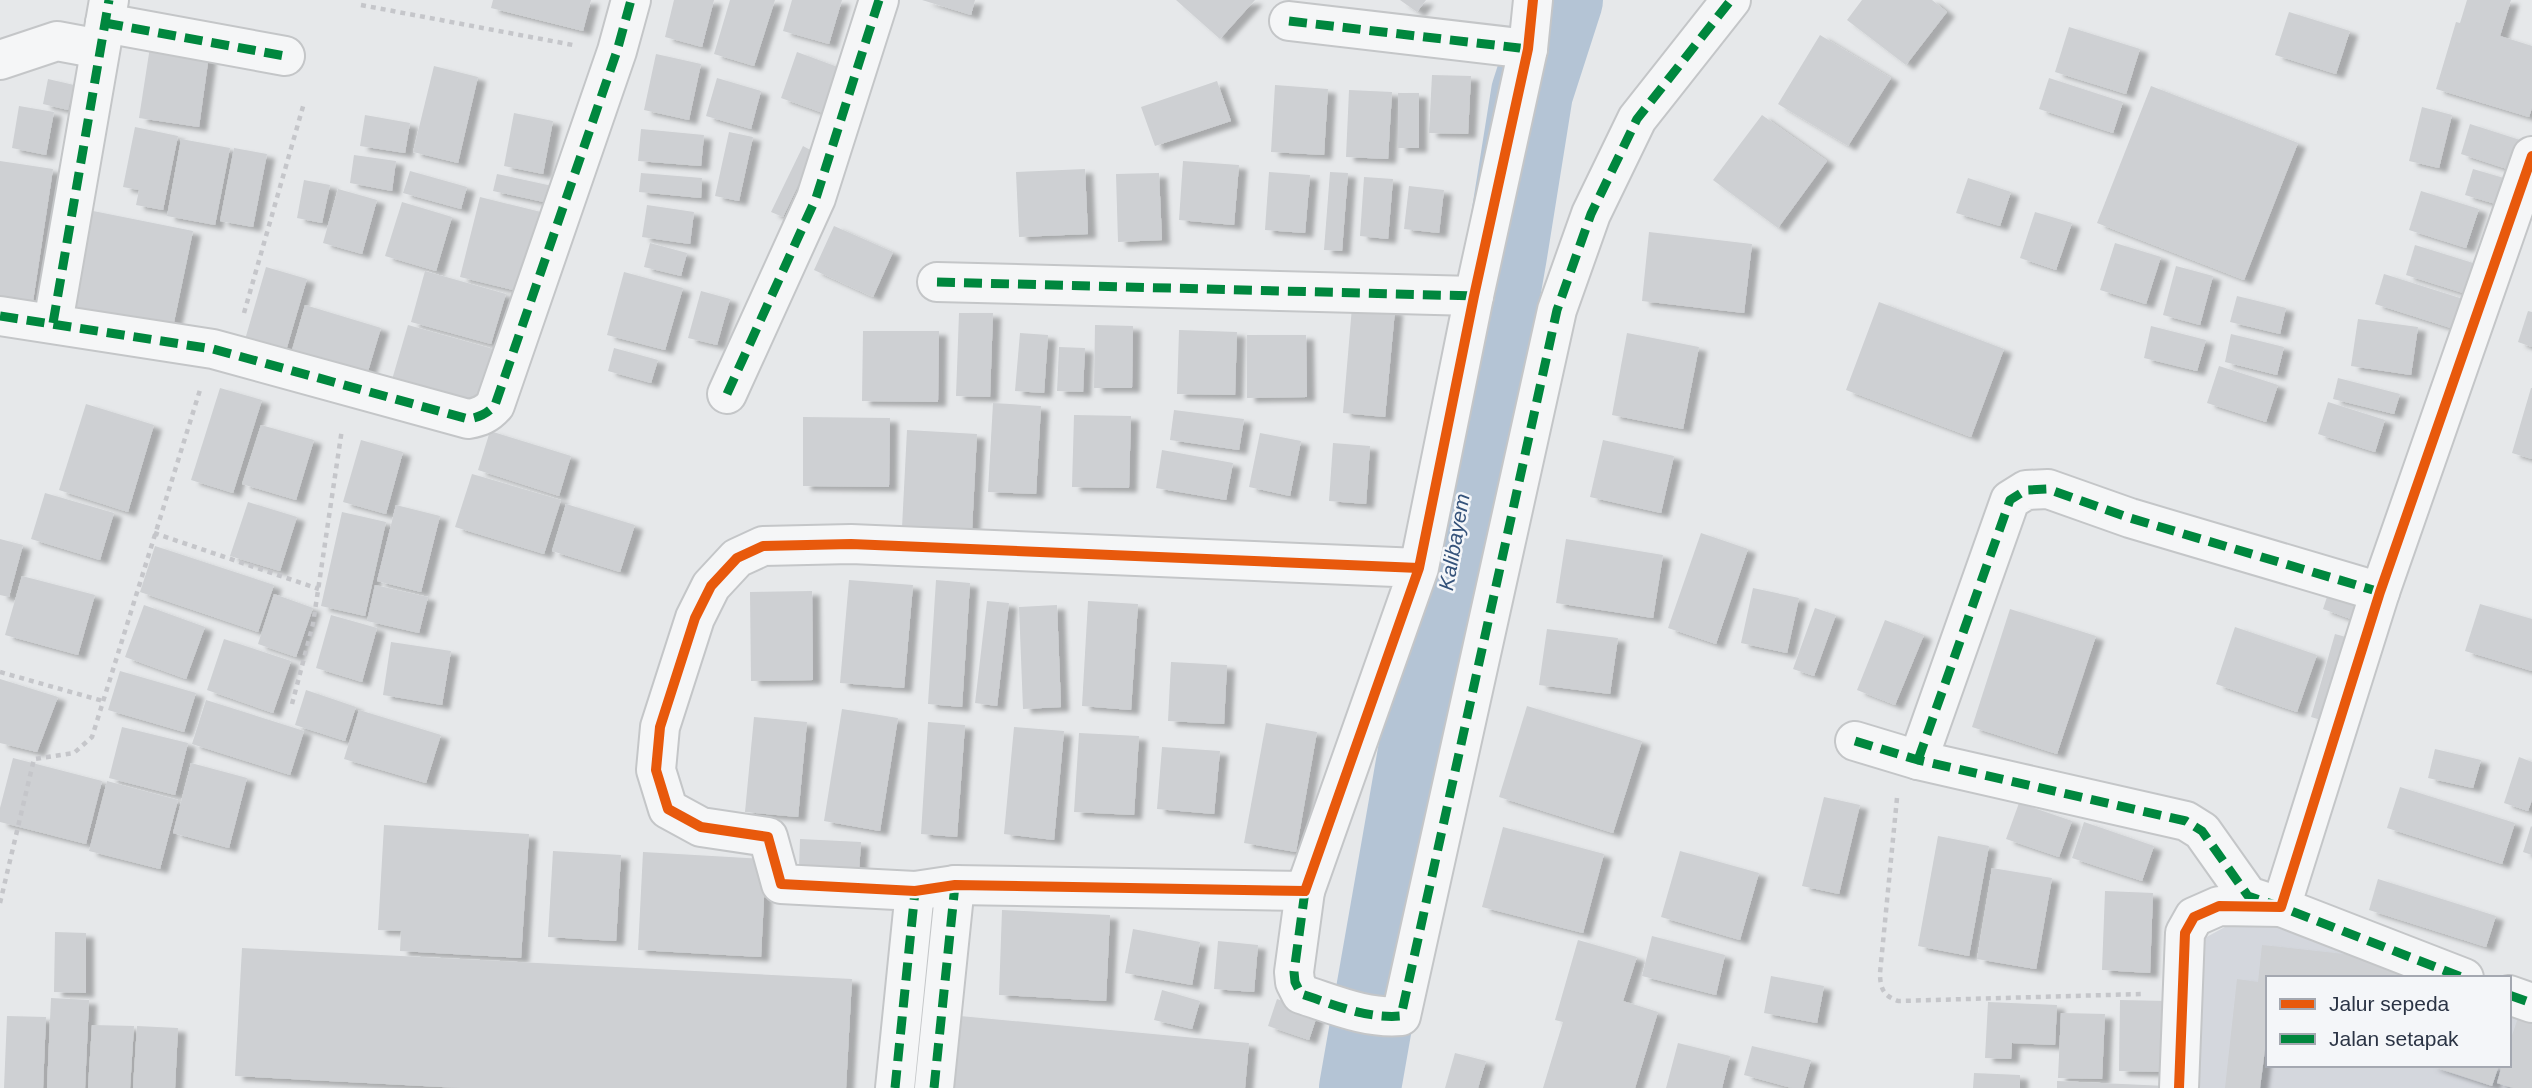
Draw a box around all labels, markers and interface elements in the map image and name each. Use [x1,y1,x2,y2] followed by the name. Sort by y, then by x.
[1434,492,1474,592] water label: Kalibayem
[2266,976,2511,1067] legend
[2329,992,2450,1015] text: Jalur sepeda
[2329,1027,2459,1050] text: Jalan setapak

